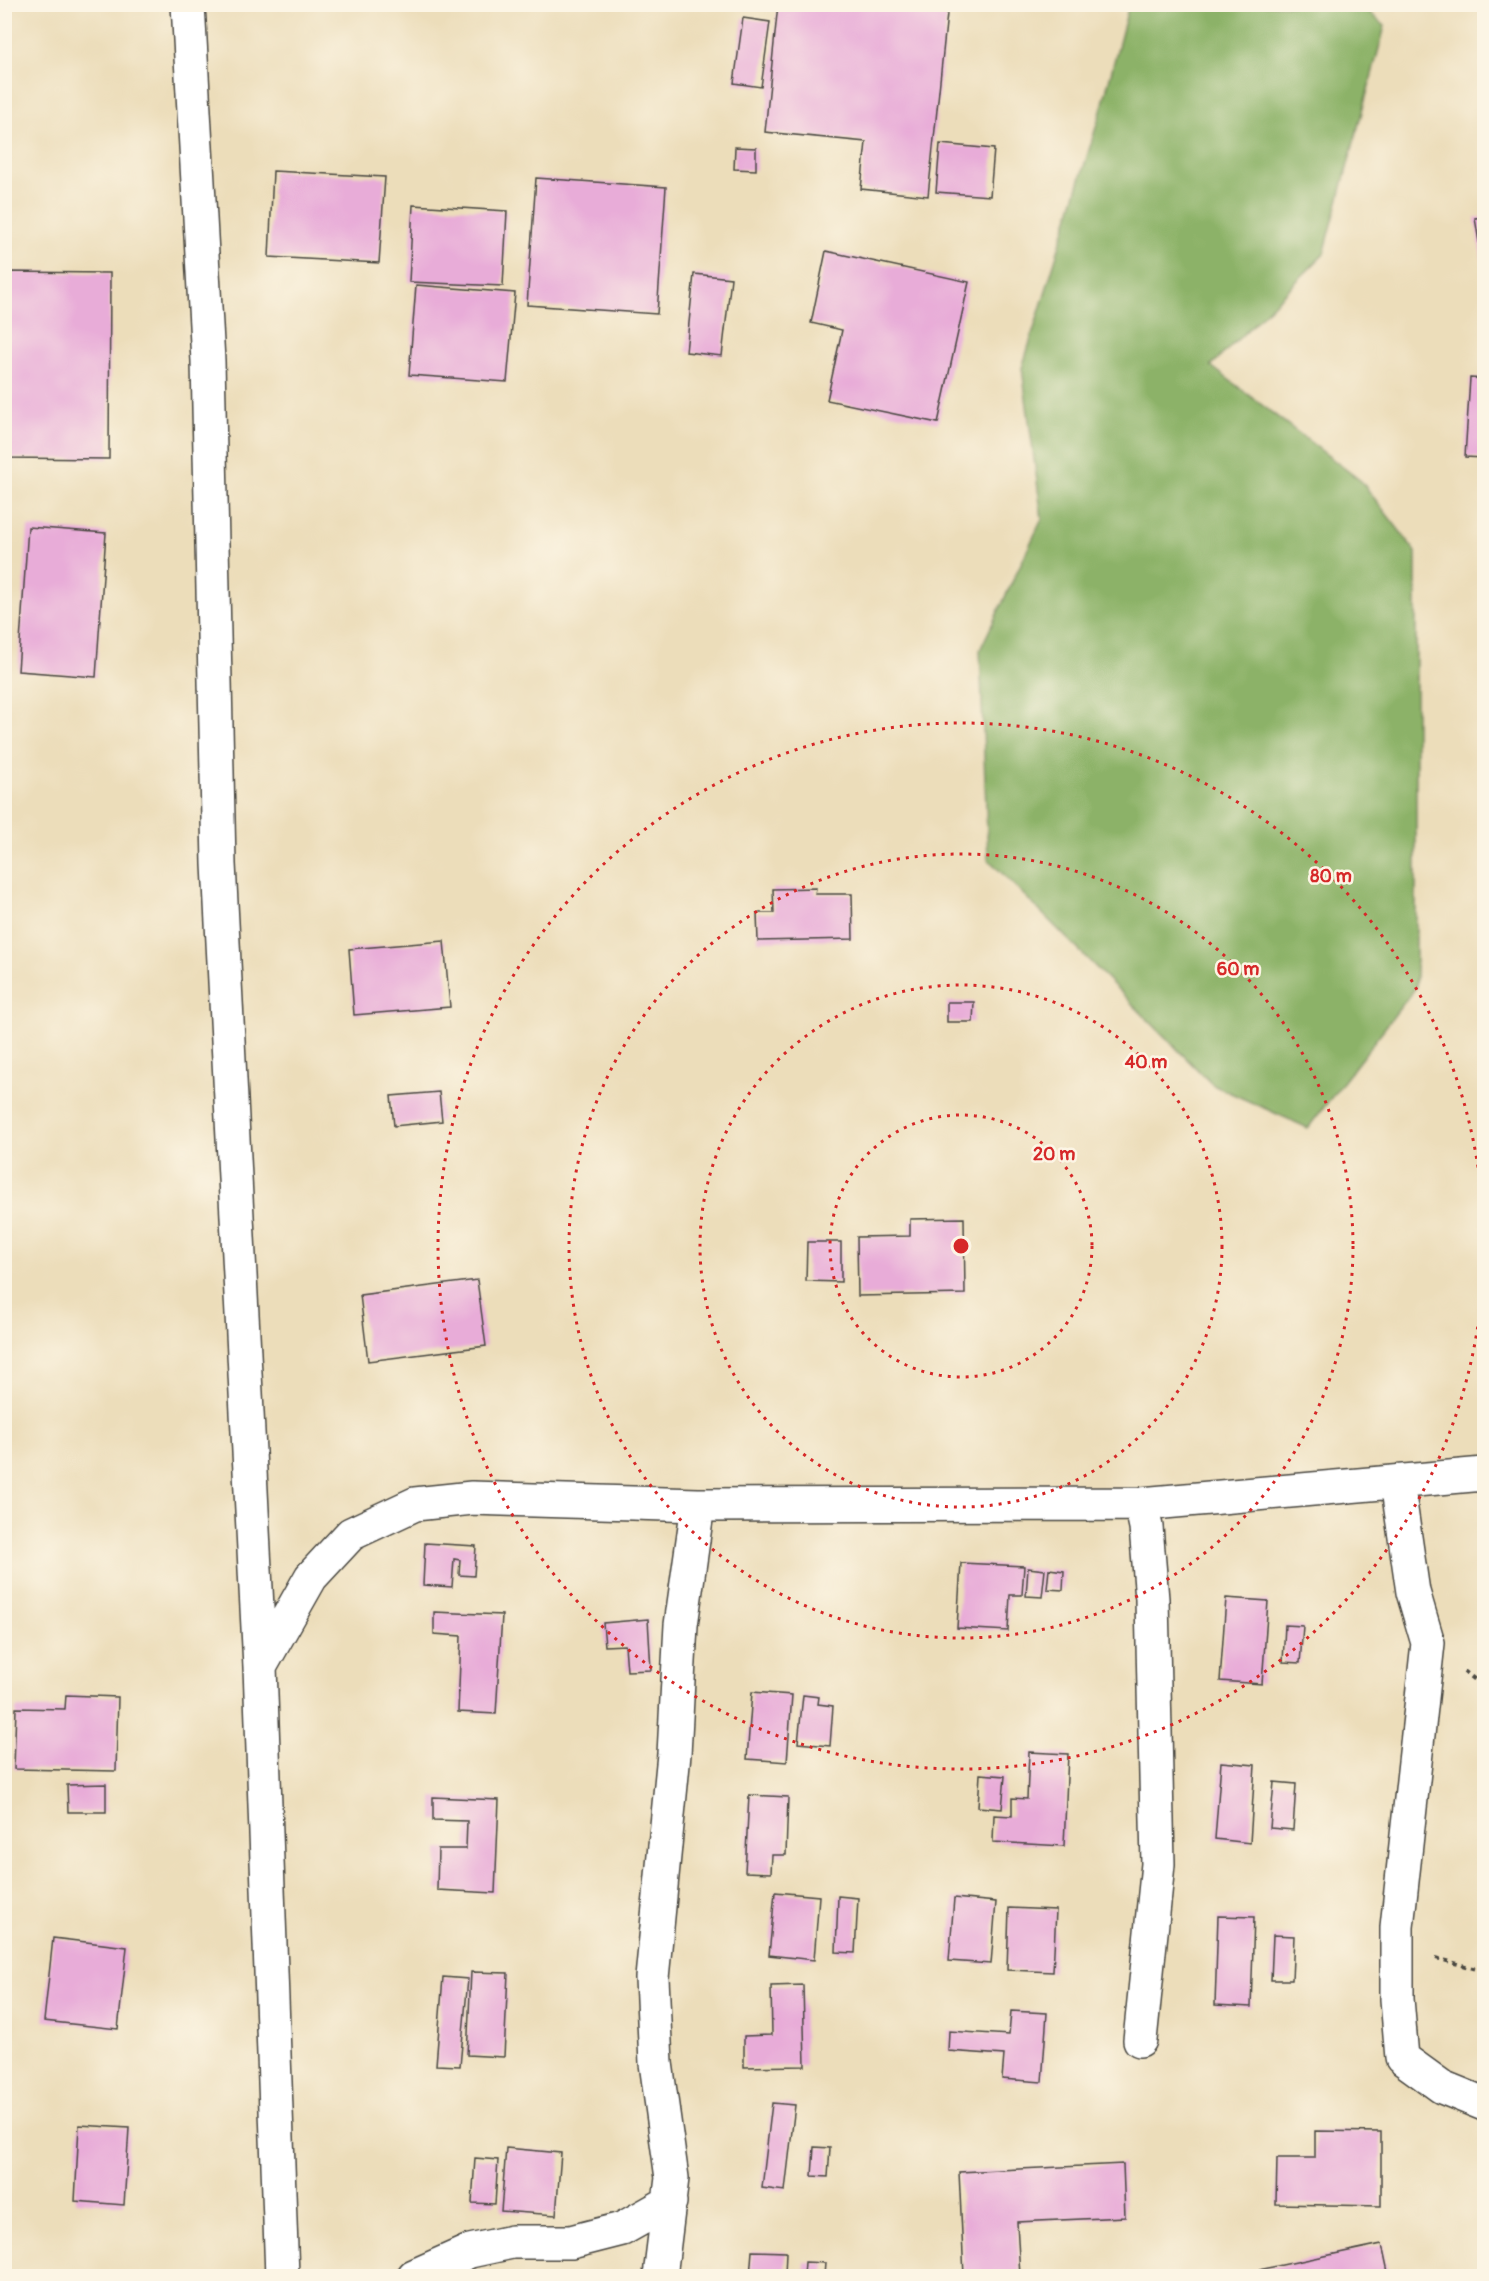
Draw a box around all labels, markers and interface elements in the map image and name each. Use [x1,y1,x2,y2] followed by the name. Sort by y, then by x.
[1310,865,1352,888] text: 80 m
[1217,958,1259,981] text: 60 m
[1125,1051,1167,1074] text: 40 m
[1033,1143,1075,1166] text: 20 m
[951,1236,971,1256] centre of rings

